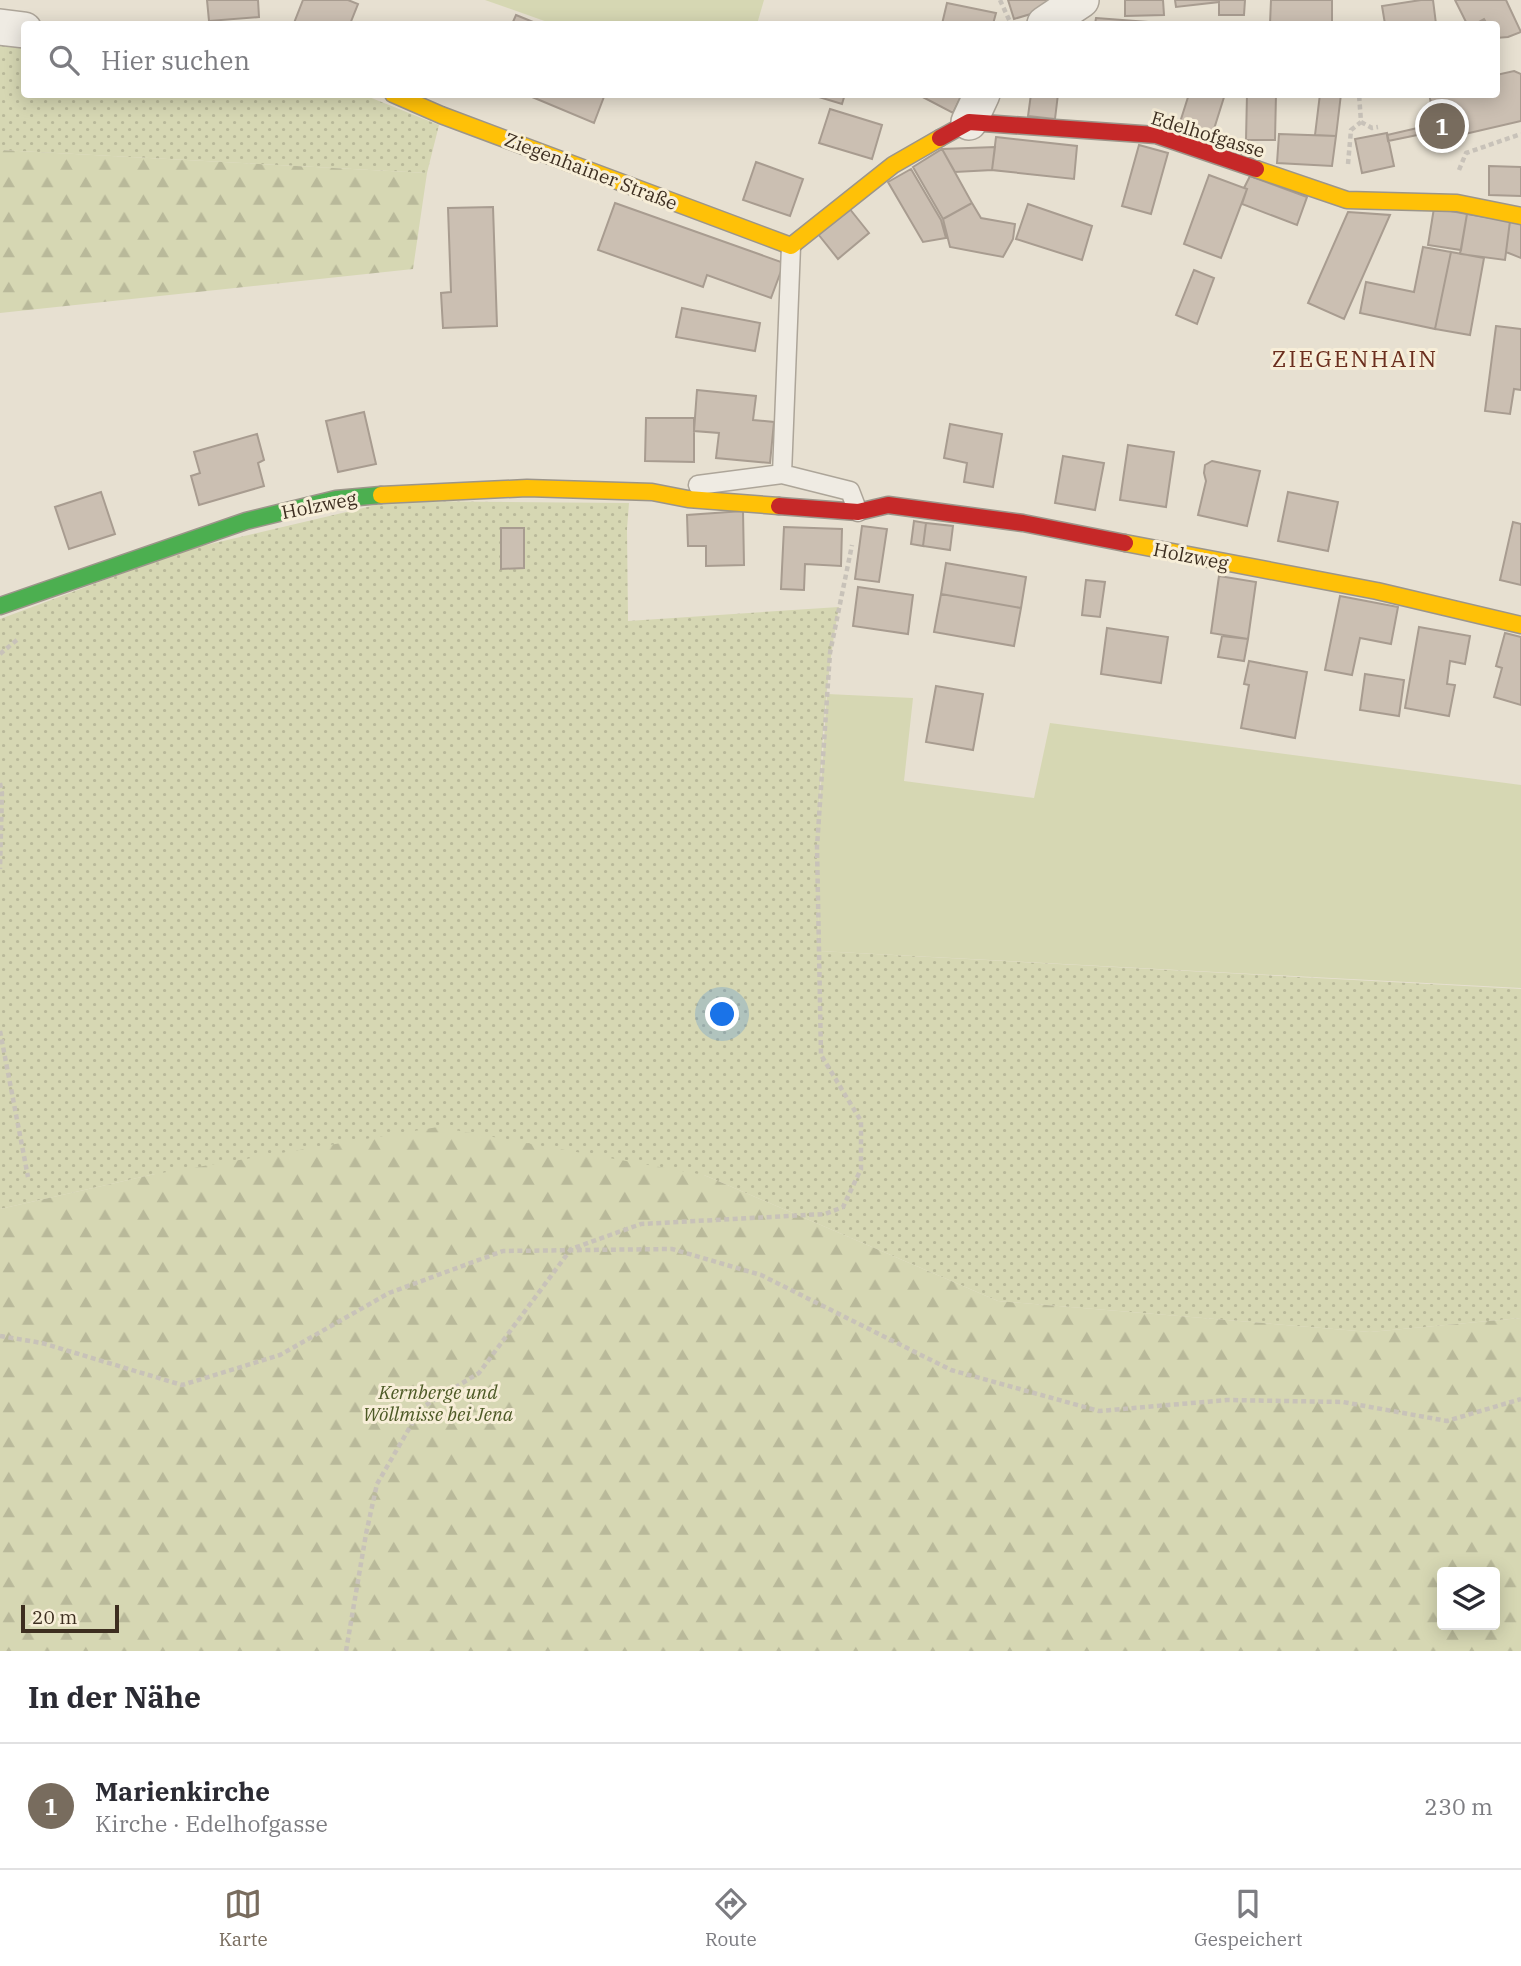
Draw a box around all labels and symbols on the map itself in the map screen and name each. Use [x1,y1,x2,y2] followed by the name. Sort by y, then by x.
[1419,100,1465,152] pin: 1
[1148,105,1268,163] street label: Edelhofgasse
[501,127,681,215] street label: Ziegenhainer Straße
[1272,343,1438,373] district label: ZIEGENHAIN
[279,486,359,524] street label: Holzweg
[1151,537,1231,575] street label: Holzweg
[705,997,739,1031] your location
[363,1380,514,1426] park label: Kernberge und Wöllmisse bei Jena
[21,1602,119,1634] scale bar

